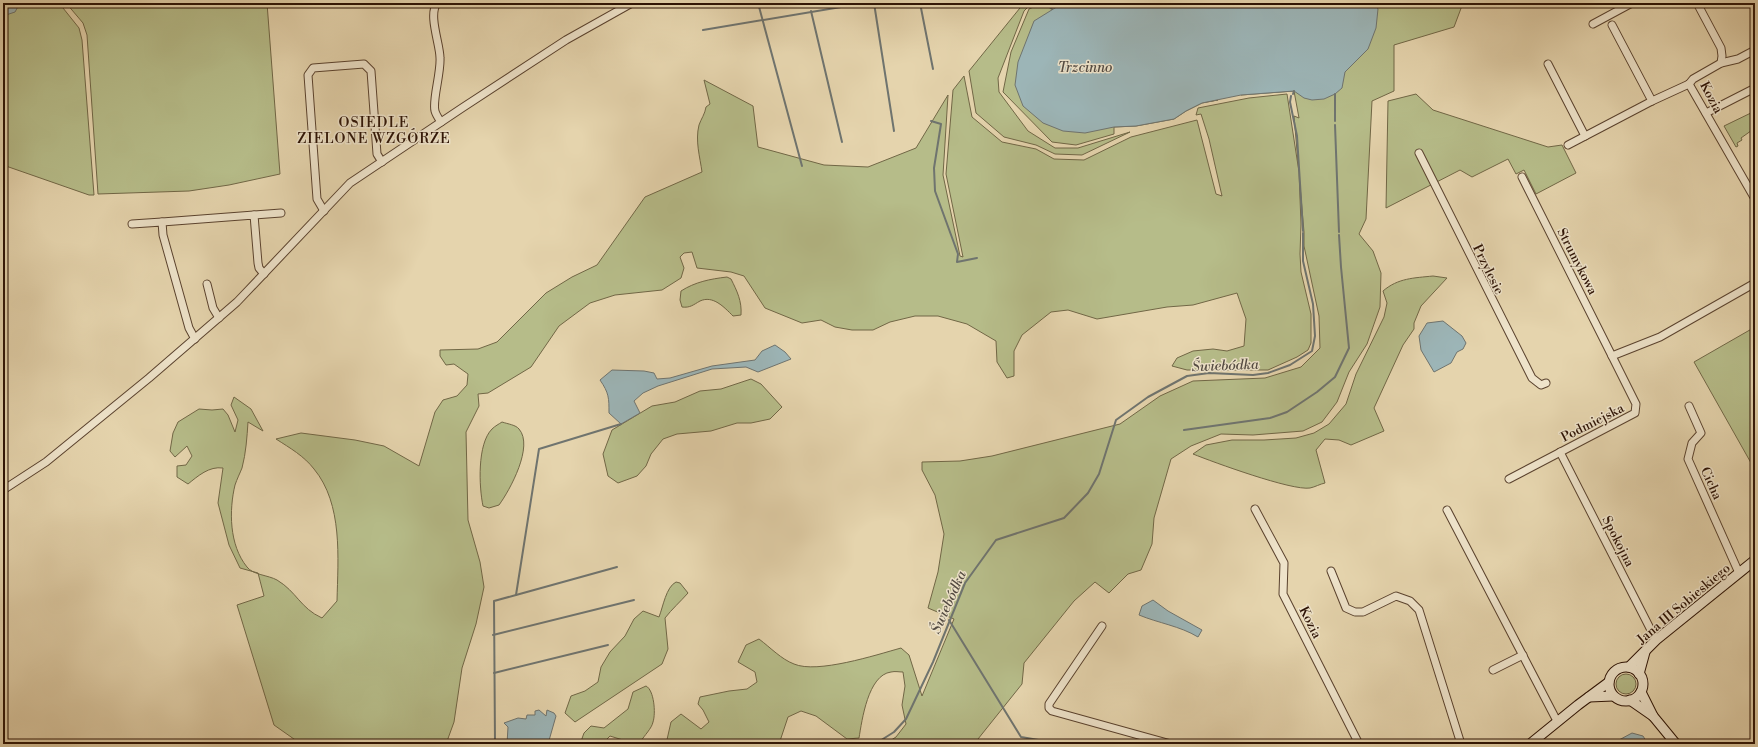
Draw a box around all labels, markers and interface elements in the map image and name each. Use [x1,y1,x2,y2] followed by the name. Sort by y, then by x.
[1058,59,1112,77] water label: Trzcinno
[1696,79,1726,117] street label: Kozia
[297,114,451,148] district label: OSIEDLE ZIELONE WZGÓRZE
[1554,226,1601,298] street label: Strumykowa
[1469,242,1507,298] street label: Przylesie
[1191,354,1259,376] water label: Świebódka
[1558,400,1627,446] street label: Podmiejska
[1697,465,1725,503] street label: Cicha
[1599,513,1638,570] street label: Spokojna
[1633,560,1734,648] street label: Jana III Sobieskiego
[925,567,971,637] water label: Świebódka
[1295,604,1325,642] street label: Kozia

